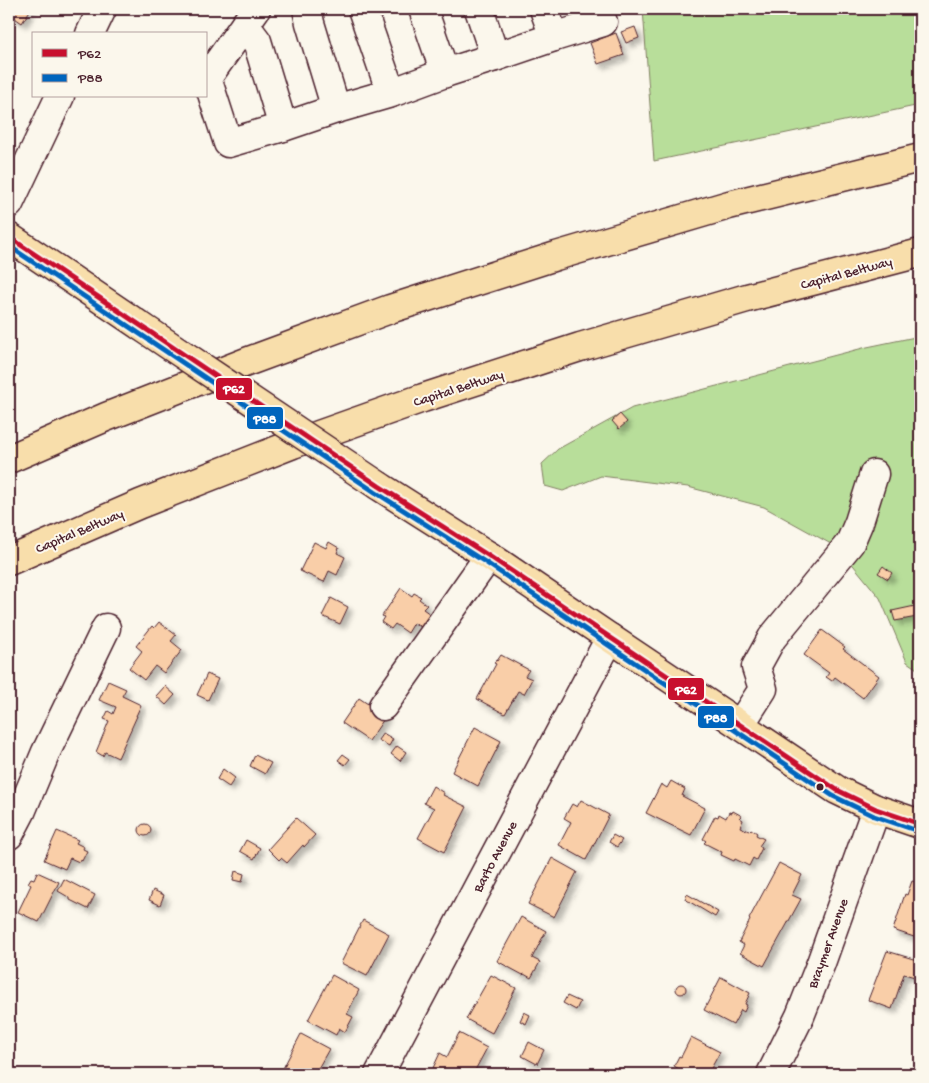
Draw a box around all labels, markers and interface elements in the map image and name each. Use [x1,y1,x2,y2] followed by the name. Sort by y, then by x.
[32,32,208,98] legend
[77,46,101,64] text: P62
[77,70,103,88] text: P88
[799,254,894,295] street label: Capital Beltway
[412,367,506,412] street label: Capital Beltway
[215,377,253,401] line badge: P62
[222,382,245,399] text: P62
[246,406,284,430] line badge: P88
[252,412,277,429] text: P88
[33,506,127,558] street label: Capital Beltway
[667,677,705,701] line badge: P62
[674,683,697,700] text: P62
[697,705,735,729] line badge: P88
[703,711,728,728] text: P88
[815,782,825,792] unlabelled marker
[470,818,522,897] street label: Barto Avenue
[805,896,854,992] street label: Braymer Avenue

